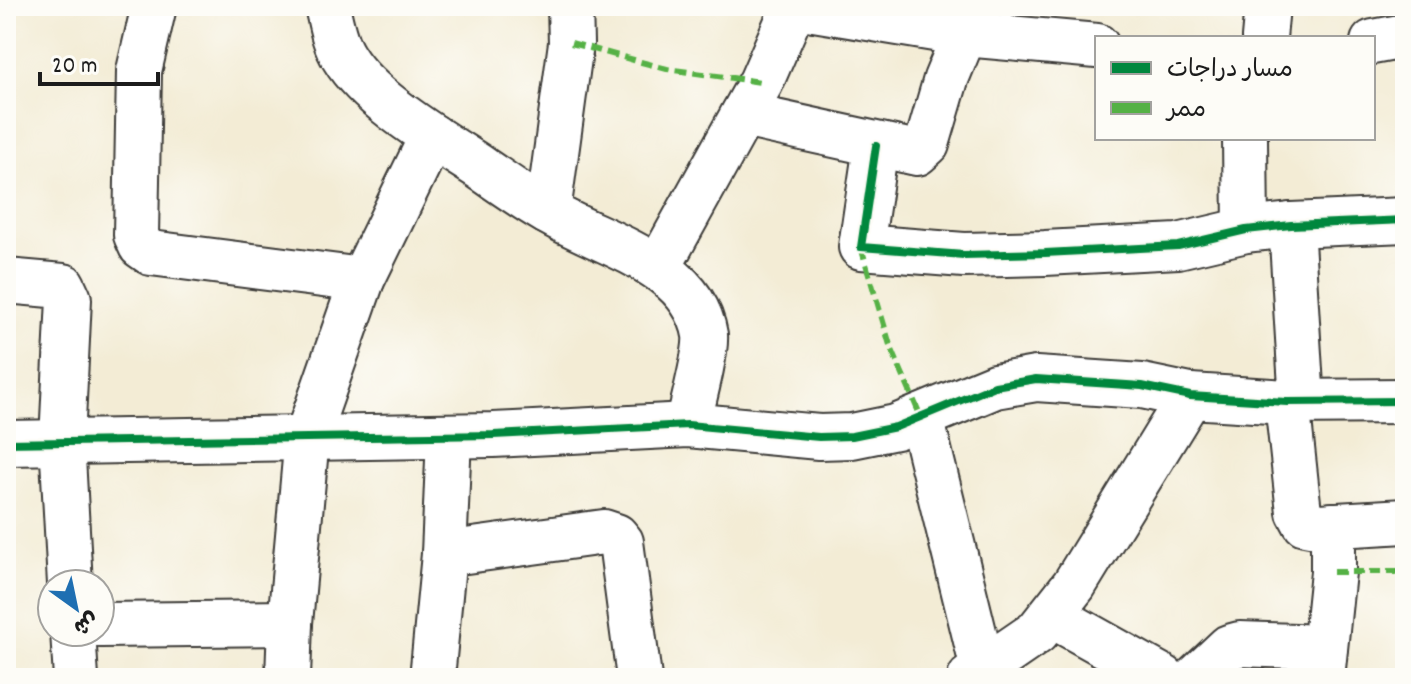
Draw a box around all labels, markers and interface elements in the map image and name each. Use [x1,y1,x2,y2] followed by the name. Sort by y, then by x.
[40,36,158,86] scale bar
[1095,36,1375,140] legend
[52,50,98,84] text: 20 m
[1167,54,1293,88] text: مسار دراجات
[1165,94,1206,128] text: ممر
[36,568,116,648] north arrow
[66,602,104,641] text: ش

